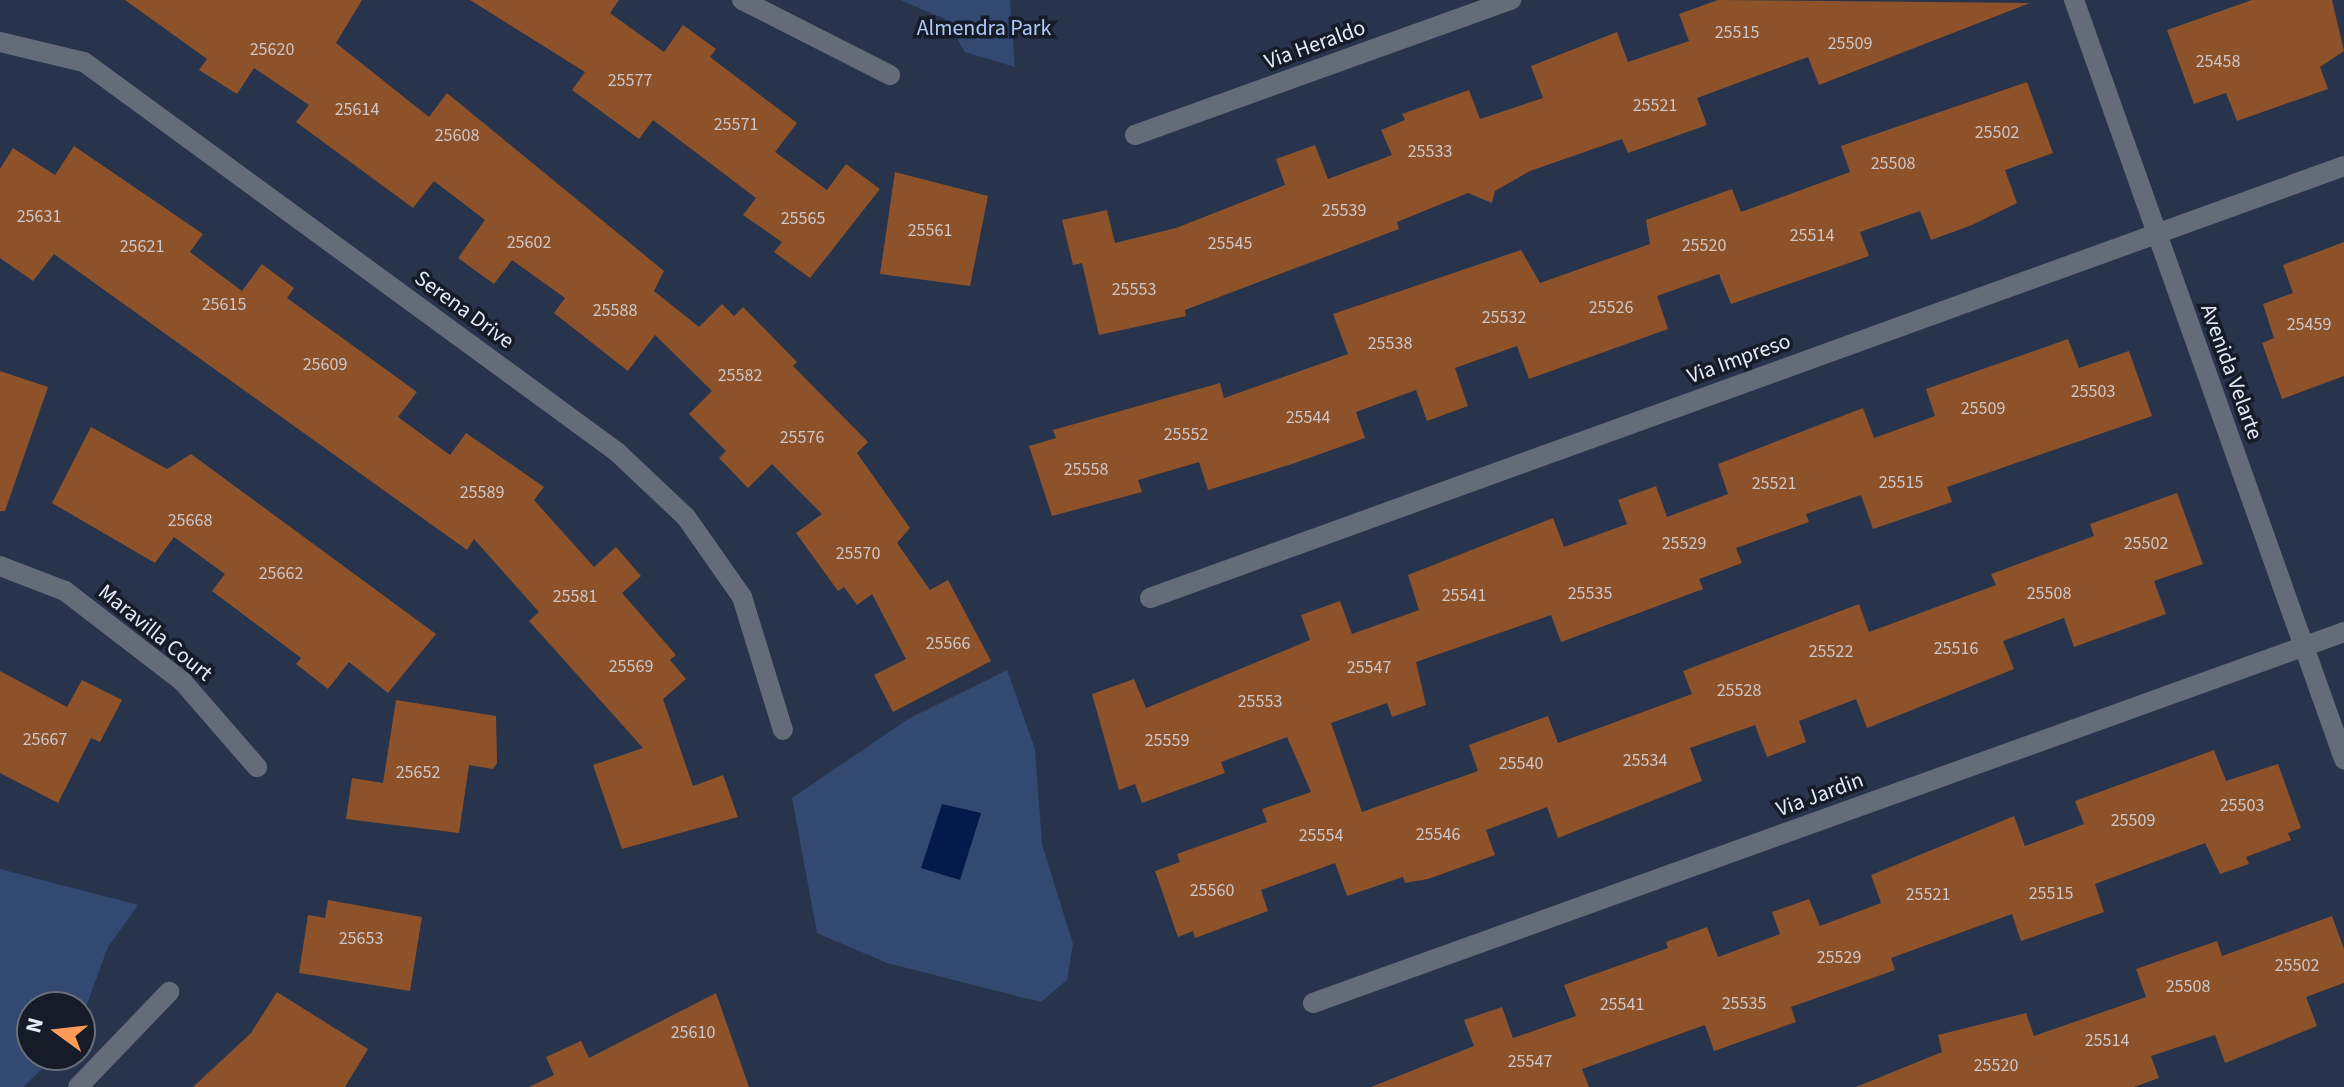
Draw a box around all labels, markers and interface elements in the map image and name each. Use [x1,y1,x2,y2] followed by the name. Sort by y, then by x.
[1261,15,1369,75] street label: Via Heraldo
[917,16,1051,42] park label: Almendra Park
[1715,22,1759,44] house number: 25515
[1828,33,1872,55] house number: 25509
[250,39,294,61] house number: 25620
[2196,51,2240,73] house number: 25458
[608,70,652,92] house number: 25577
[1633,95,1677,117] house number: 25521
[335,99,379,121] house number: 25614
[714,114,758,136] house number: 25571
[1975,122,2019,144] house number: 25502
[435,125,479,147] house number: 25608
[1408,141,1452,163] house number: 25533
[1871,153,1915,175] house number: 25508
[1322,200,1366,222] house number: 25539
[17,206,61,228] house number: 25631
[781,208,825,230] house number: 25565
[908,220,952,242] house number: 25561
[1790,225,1834,247] house number: 25514
[507,232,551,254] house number: 25602
[1208,233,1252,255] house number: 25545
[1682,235,1726,257] house number: 25520
[120,236,164,258] house number: 25621
[409,265,519,355] street label: Serena Drive
[1112,279,1156,301] house number: 25553
[202,294,246,316] house number: 25615
[1589,297,1633,319] house number: 25526
[593,300,637,322] house number: 25588
[2194,301,2268,443] street label: Avenida Velarte
[1482,307,1526,329] house number: 25532
[2287,314,2331,336] house number: 25459
[1684,328,1794,390] street label: Via Impreso
[1368,333,1412,355] house number: 25538
[303,354,347,376] house number: 25609
[718,365,762,387] house number: 25582
[2071,381,2115,403] house number: 25503
[1961,398,2005,420] house number: 25509
[1286,407,1330,429] house number: 25544
[1164,424,1208,446] house number: 25552
[780,427,824,449] house number: 25576
[1064,459,1108,481] house number: 25558
[1879,472,1923,494] house number: 25515
[1752,473,1796,495] house number: 25521
[460,482,504,504] house number: 25589
[168,510,212,532] house number: 25668
[1662,533,1706,555] house number: 25529
[2124,533,2168,555] house number: 25502
[836,543,880,565] house number: 25570
[259,563,303,585] house number: 25662
[93,579,217,687] street label: Maravilla Court
[1568,583,1612,605] house number: 25535
[2027,583,2071,605] house number: 25508
[1442,585,1486,607] house number: 25541
[553,586,597,608] house number: 25581
[926,633,970,655] house number: 25566
[1934,638,1978,660] house number: 25516
[1809,641,1853,663] house number: 25522
[609,656,653,678] house number: 25569
[1347,657,1391,679] house number: 25547
[1717,680,1761,702] house number: 25528
[1238,691,1282,713] house number: 25553
[23,729,67,751] house number: 25667
[1145,730,1189,752] house number: 25559
[1623,750,1667,772] house number: 25534
[1499,753,1543,775] house number: 25540
[396,762,440,784] house number: 25652
[1773,767,1867,823] street label: Via Jardin
[2220,795,2264,817] house number: 25503
[2111,810,2155,832] house number: 25509
[1416,824,1460,846] house number: 25546
[1299,825,1343,847] house number: 25554
[1190,880,1234,902] house number: 25560
[2029,883,2073,905] house number: 25515
[1906,884,1950,906] house number: 25521
[339,928,383,950] house number: 25653
[1817,947,1861,969] house number: 25529
[2275,955,2319,977] house number: 25502
[2166,976,2210,998] house number: 25508
[16,991,96,1071] north arrow
[1722,993,1766,1015] house number: 25535
[1600,994,1644,1016] house number: 25541
[17,1014,52,1037] text: N
[671,1022,715,1044] house number: 25610
[2085,1030,2129,1052] house number: 25514
[1508,1051,1552,1073] house number: 25547
[1974,1055,2018,1077] house number: 25520

